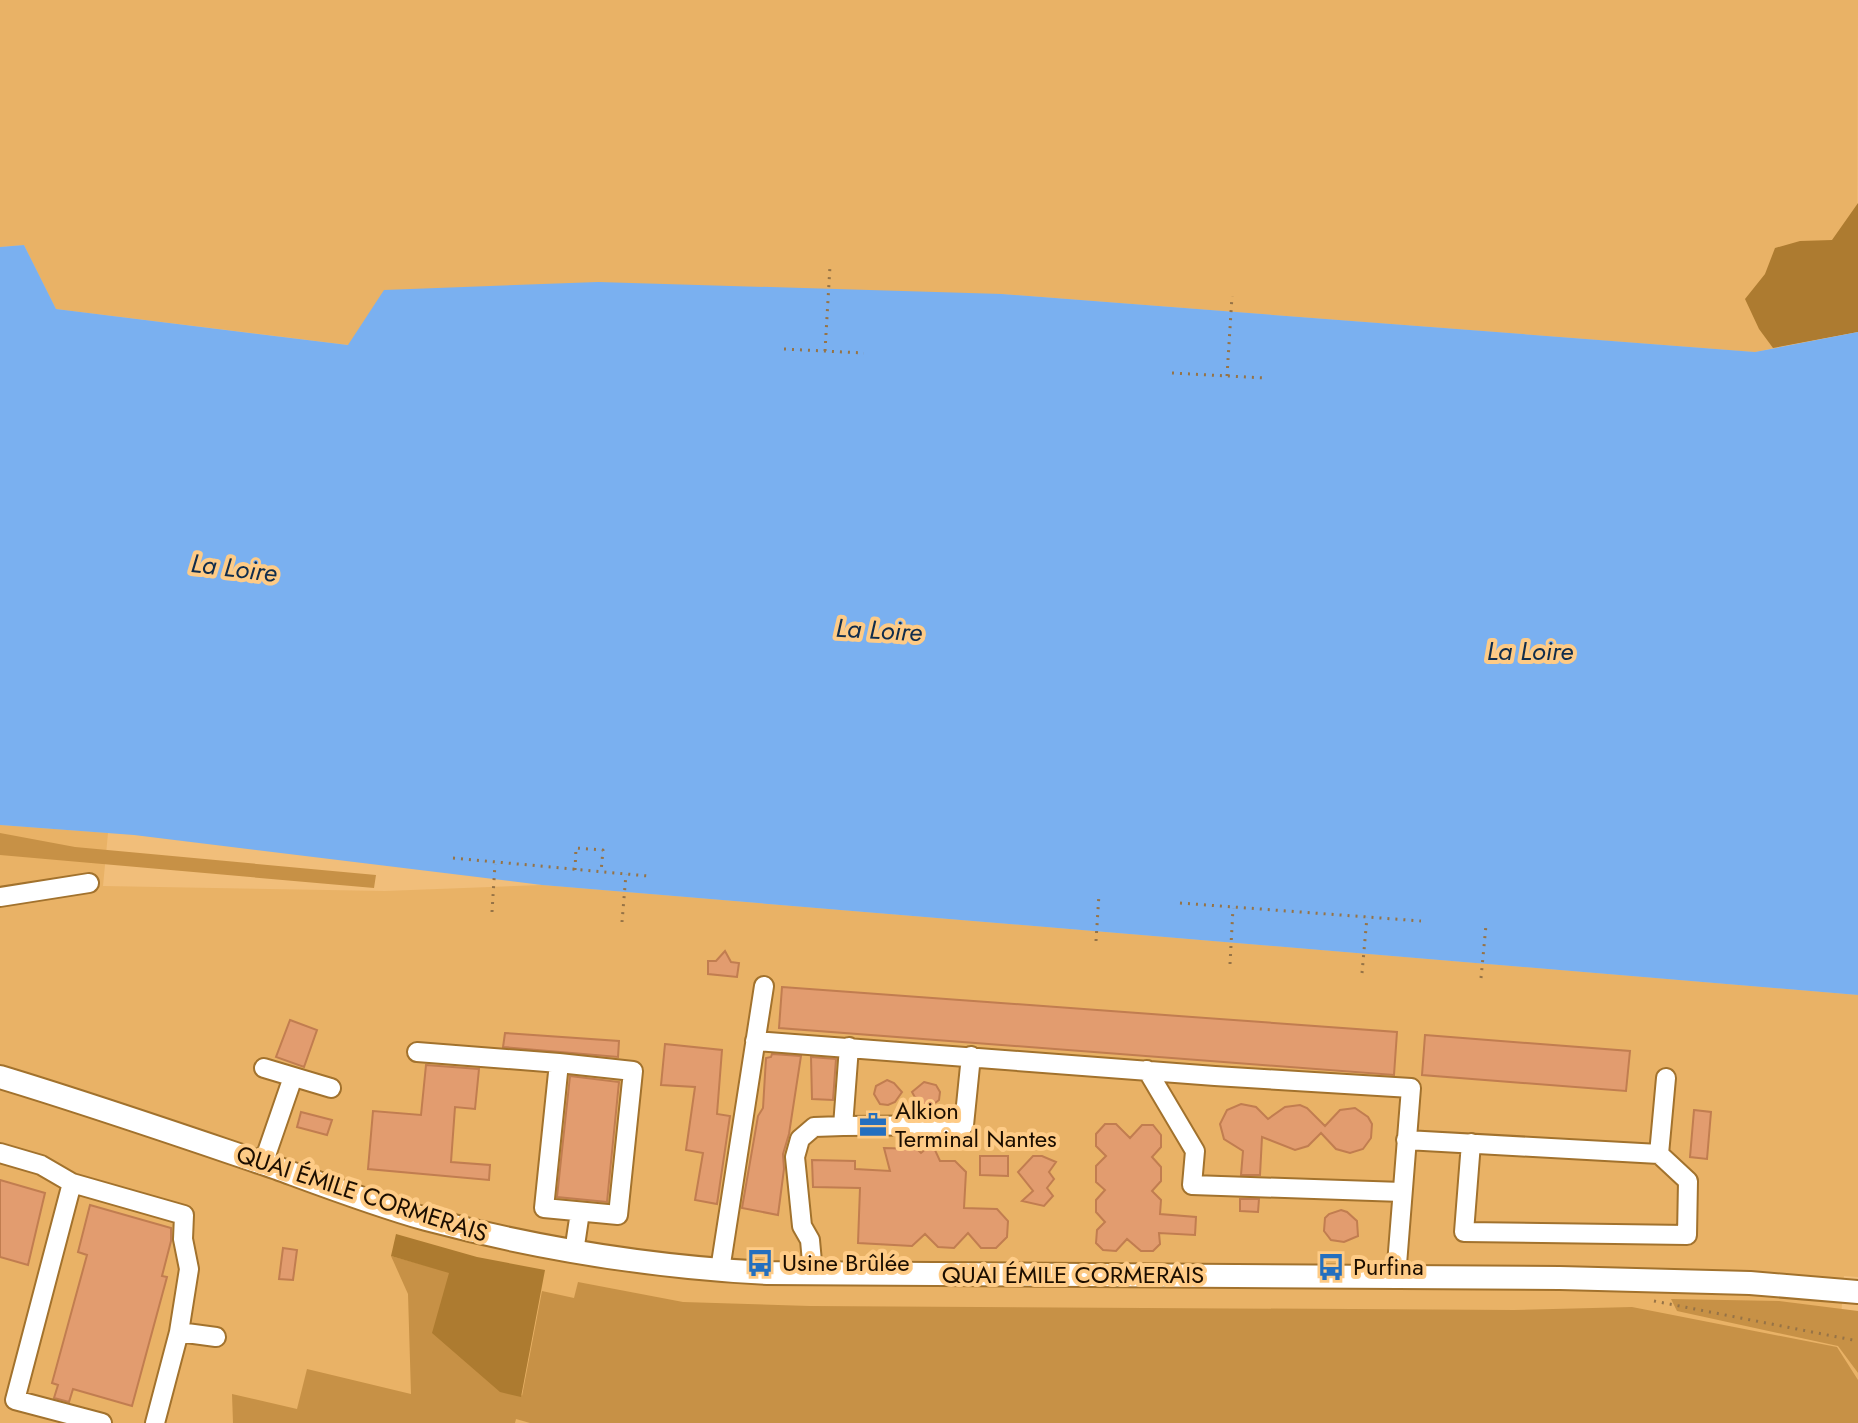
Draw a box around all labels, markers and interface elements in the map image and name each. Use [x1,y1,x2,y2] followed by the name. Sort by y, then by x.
[189,544,279,592] water label: La Loire
[835,609,923,651] water label: La Loire
[1487,632,1573,670] water label: La Loire
[895,1093,1057,1156] place label: Alkion Terminal Nantes
[858,1110,888,1140] office icon: Alkion Terminal Nantes
[232,1136,492,1251] street label: QUAI ÉMILE CORMERAIS
[782,1245,910,1280] place label: Usine Brûlée
[745,1248,775,1278] bus stop icon: Usine Brûlée
[1353,1249,1424,1284] place label: Purfina
[1316,1252,1346,1282] bus stop icon: Purfina
[942,1257,1204,1292] street label: QUAI ÉMILE CORMERAIS

